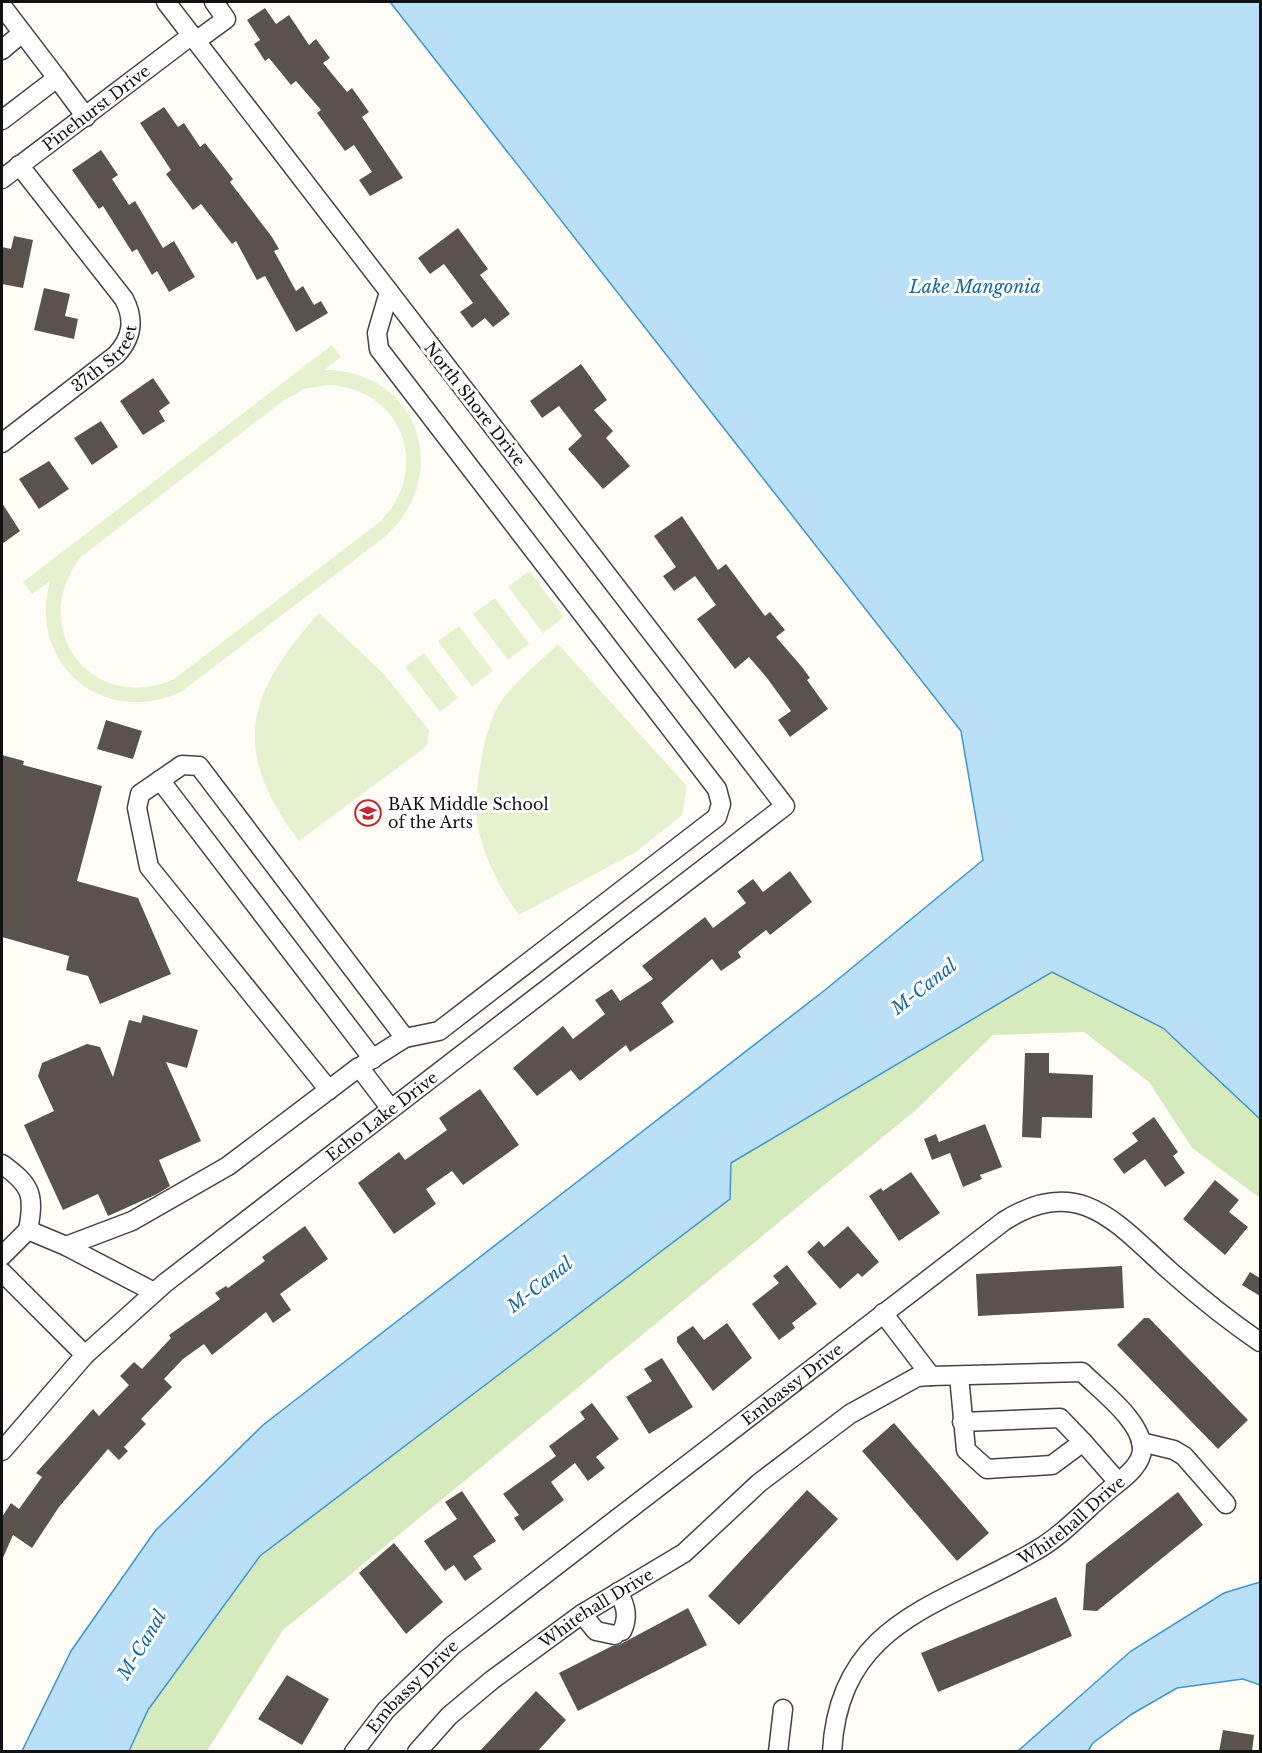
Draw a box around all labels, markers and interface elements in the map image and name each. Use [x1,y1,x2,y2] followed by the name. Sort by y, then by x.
[38,61,154,155] street label: Pinehurst Drive
[908,276,1041,298] water label: Lake Mangonia
[67,324,140,396] street label: 37th Street
[420,338,530,470] street label: North Shore Drive
[388,794,549,832] place label: BAK Middle School of the Arts
[353,798,383,828] school or university icon: BAK Middle School of the Arts
[886,954,961,1020] water label: M-Canal
[322,1067,442,1166] street label: Echo Lake Drive
[502,1252,577,1318] water label: M-Canal
[737,1339,847,1429] street label: Embassy Drive
[1014,1471,1129,1569] street label: Whitehall Drive
[534,1564,657,1653] street label: Whitehall Drive
[112,1606,171,1685] water label: M-Canal
[362,1636,462,1737] street label: Embassy Drive

